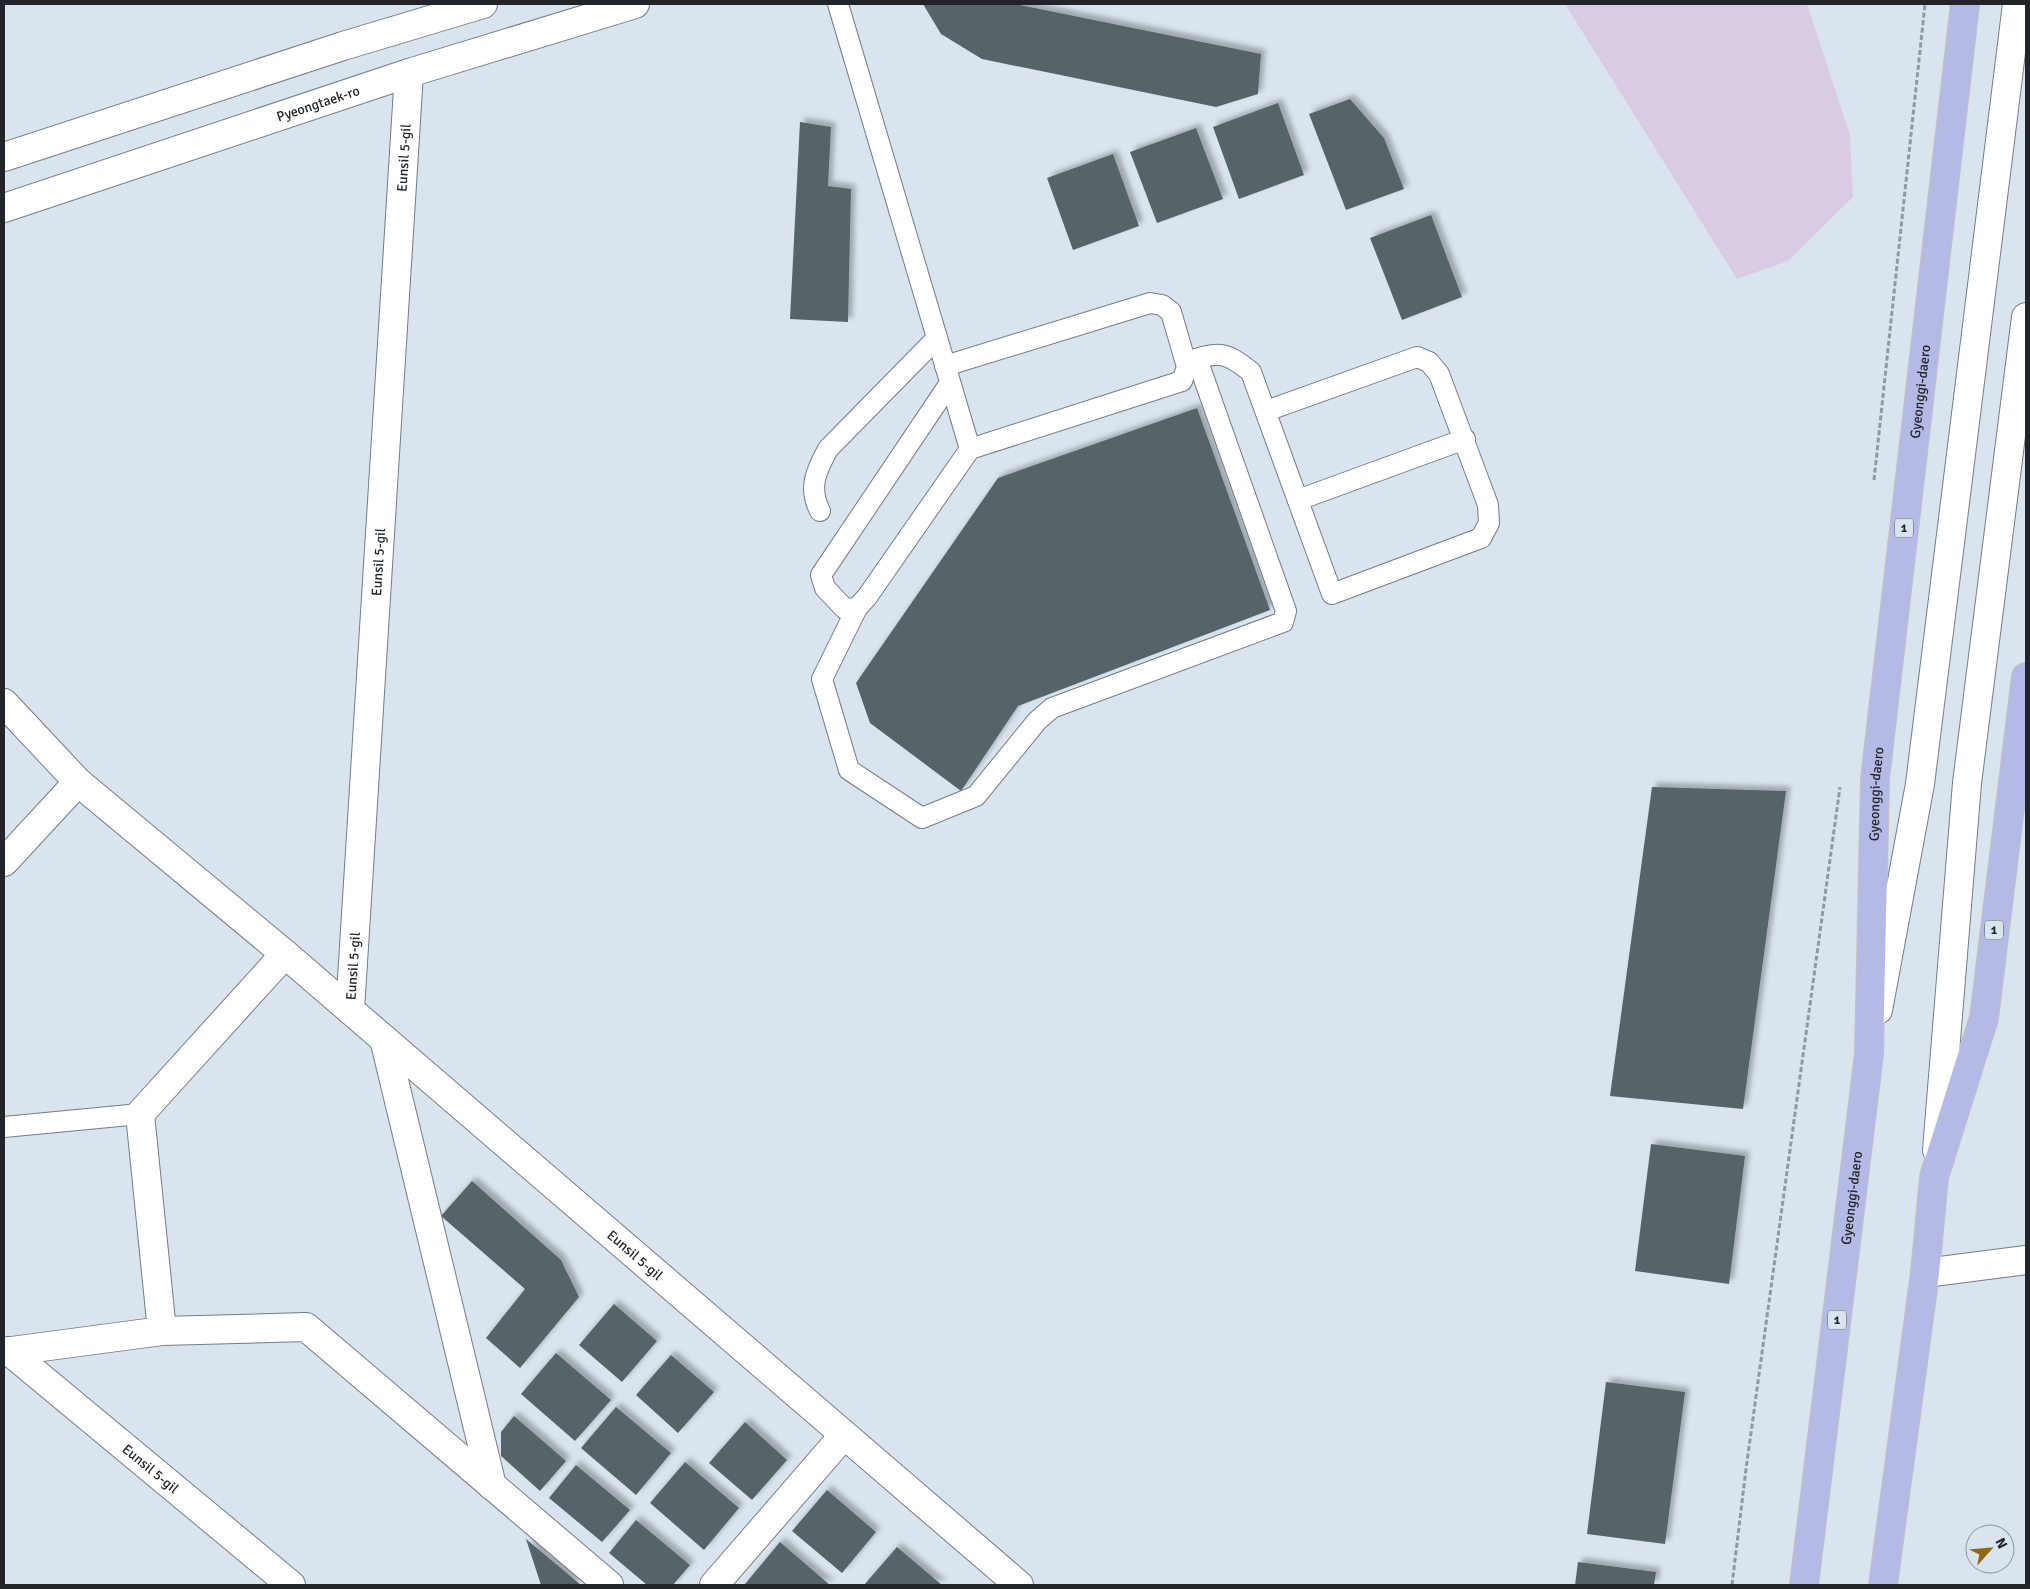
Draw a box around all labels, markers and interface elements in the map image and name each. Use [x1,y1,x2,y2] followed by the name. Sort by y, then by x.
[274,82,362,126] street label: Pyeongtaek-ro
[394,123,415,192] street label: Eunsil 5-gil
[1907,344,1934,440] street label: Gyeonggi-daero
[1895,518,1913,538] road number: 1
[368,527,389,596] street label: Eunsil 5-gil
[1866,746,1888,841] street label: Gyeonggi-daero
[1985,920,2003,940] road number: 1
[343,932,364,1001] street label: Eunsil 5-gil
[1838,1150,1866,1246] street label: Gyeonggi-daero
[603,1227,666,1284] street label: Eunsil 5-gil
[1828,1310,1846,1330] road number: 1
[119,1441,182,1497] street label: Eunsil 5-gil
[1965,1524,2015,1574] north arrow
[1991,1535,2011,1552] text: N

